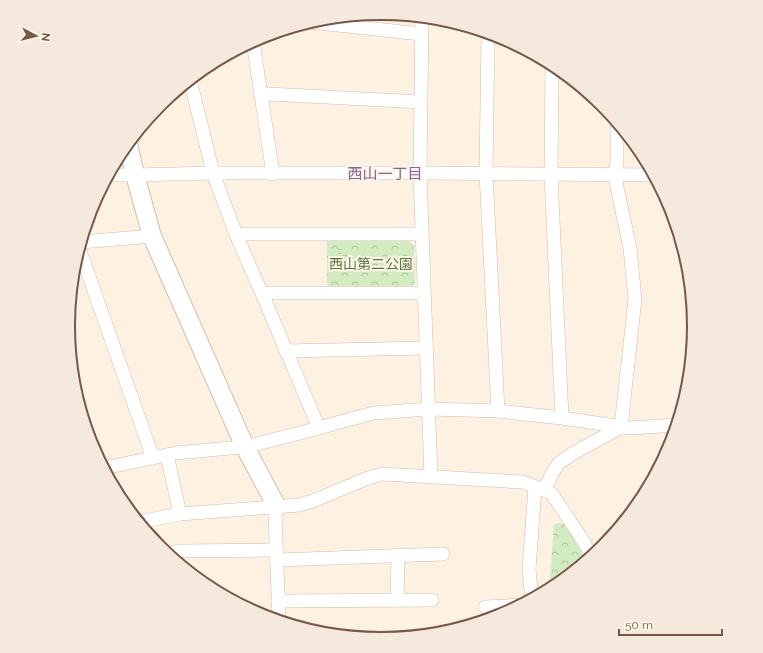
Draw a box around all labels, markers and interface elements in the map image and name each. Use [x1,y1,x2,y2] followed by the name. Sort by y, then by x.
[16,16,56,56] north arrow
[38,32,52,42] text: N
[347,165,423,183] district label: 西山一丁目
[329,256,413,272] park label: 西山第二公園
[619,611,722,637] scale bar
[625,618,653,632] text: 50 m

